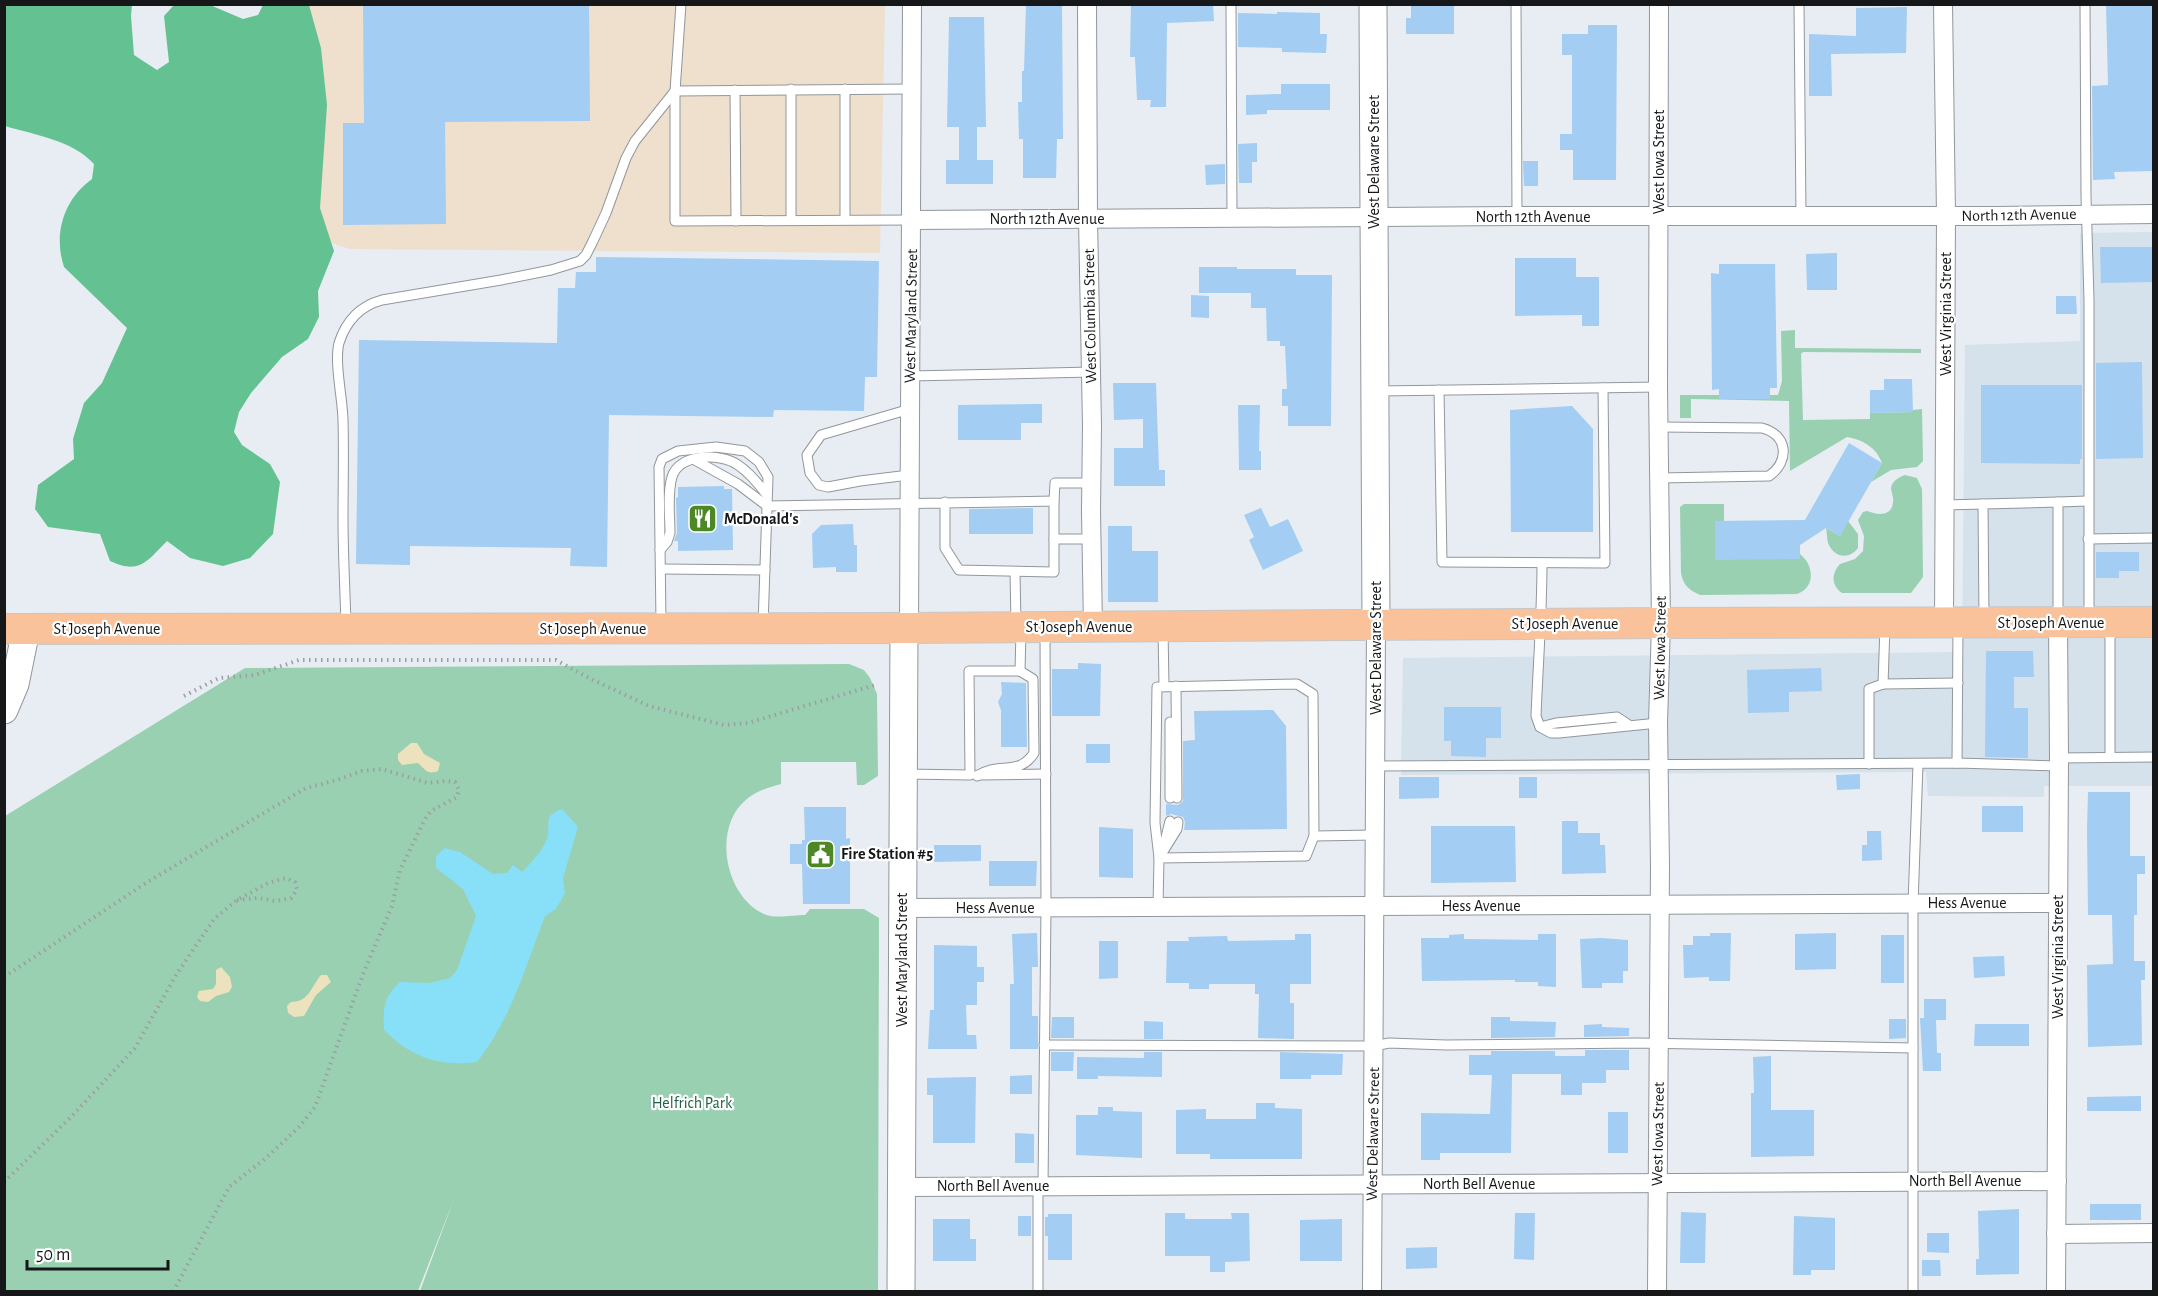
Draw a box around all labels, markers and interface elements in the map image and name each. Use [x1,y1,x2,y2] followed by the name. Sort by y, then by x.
[1366,95,1382,229] street label: West Delaware Street
[1651,110,1667,214] street label: West Iowa Street
[1961,206,2077,224] street label: North 12th Avenue
[1475,209,1591,225] street label: North 12th Avenue
[989,211,1105,227] street label: North 12th Avenue
[1081,248,1099,384] street label: West Columbia Street
[902,249,921,383] street label: West Maryland Street
[1938,252,1954,376] street label: West Virginia Street
[687,503,719,535] restaurant icon: McDonald's
[724,511,799,527] place label: McDonald's
[1368,581,1384,715] street label: West Delaware Street
[1651,596,1669,700] street label: West Iowa Street
[1998,615,2104,631] street label: St Joseph Avenue
[1512,616,1618,632] street label: St Joseph Avenue
[1026,619,1132,635] street label: St Joseph Avenue
[54,621,160,637] street label: St Joseph Avenue
[540,621,646,637] street label: St Joseph Avenue
[804,838,836,870] public building icon: Fire Station #5
[841,846,933,862] place label: Fire Station #5
[894,893,911,1027] street label: West Maryland Street
[1927,895,2007,911] street label: Hess Avenue
[2050,895,2066,1019] street label: West Virginia Street
[1441,898,1521,914] street label: Hess Avenue
[955,900,1035,916] street label: Hess Avenue
[1364,1067,1382,1201] street label: West Delaware Street
[1649,1082,1667,1186] street label: West Iowa Street
[652,1095,733,1111] park label: Helfrich Park
[1909,1173,2021,1189] street label: North Bell Avenue
[1423,1176,1535,1192] street label: North Bell Avenue
[937,1178,1049,1194] street label: North Bell Avenue
[27,1233,168,1271] scale bar
[36,1246,70,1264] text: 50 m

